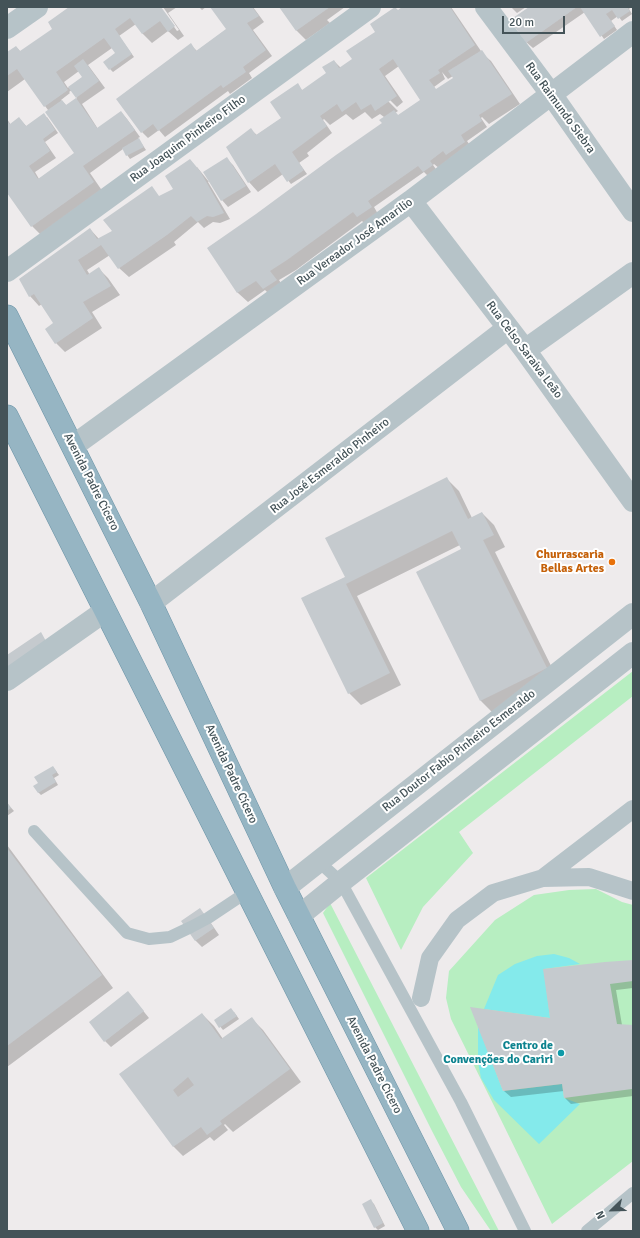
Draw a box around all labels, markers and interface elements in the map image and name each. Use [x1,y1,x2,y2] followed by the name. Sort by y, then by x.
[504,8,567,34] scale bar
[509,15,534,30] text: 20 m
[522,60,598,156] street label: Rua Raimundo Siebra
[127,92,249,186] street label: Rua Joaquim Pinheiro Filho
[294,195,416,289] street label: Rua Vereador José Amarilio
[483,299,565,401] street label: Rua Celso Saraiva Leão
[268,415,392,517] street label: Rua José Esmeraldo Pinheiro
[60,431,122,533] street label: Avenida Padre Cícero
[536,548,604,576] place label: Churrascaria Bellas Artes
[607,557,617,567] marker: Churrascaria Bellas Artes
[380,687,538,815] street label: Rua Doutor Fabio Pinheiro Esmeraldo
[202,722,260,826] street label: Avenida Padre Cícero
[343,1014,405,1116] street label: Avenida Padre Cícero
[443,1039,553,1067] place label: Centro de Convenções do Cariri
[556,1048,566,1058] marker: Centro de Convenções do Cariri
[592,1190,632,1230] north arrow
[593,1209,608,1221] text: N

